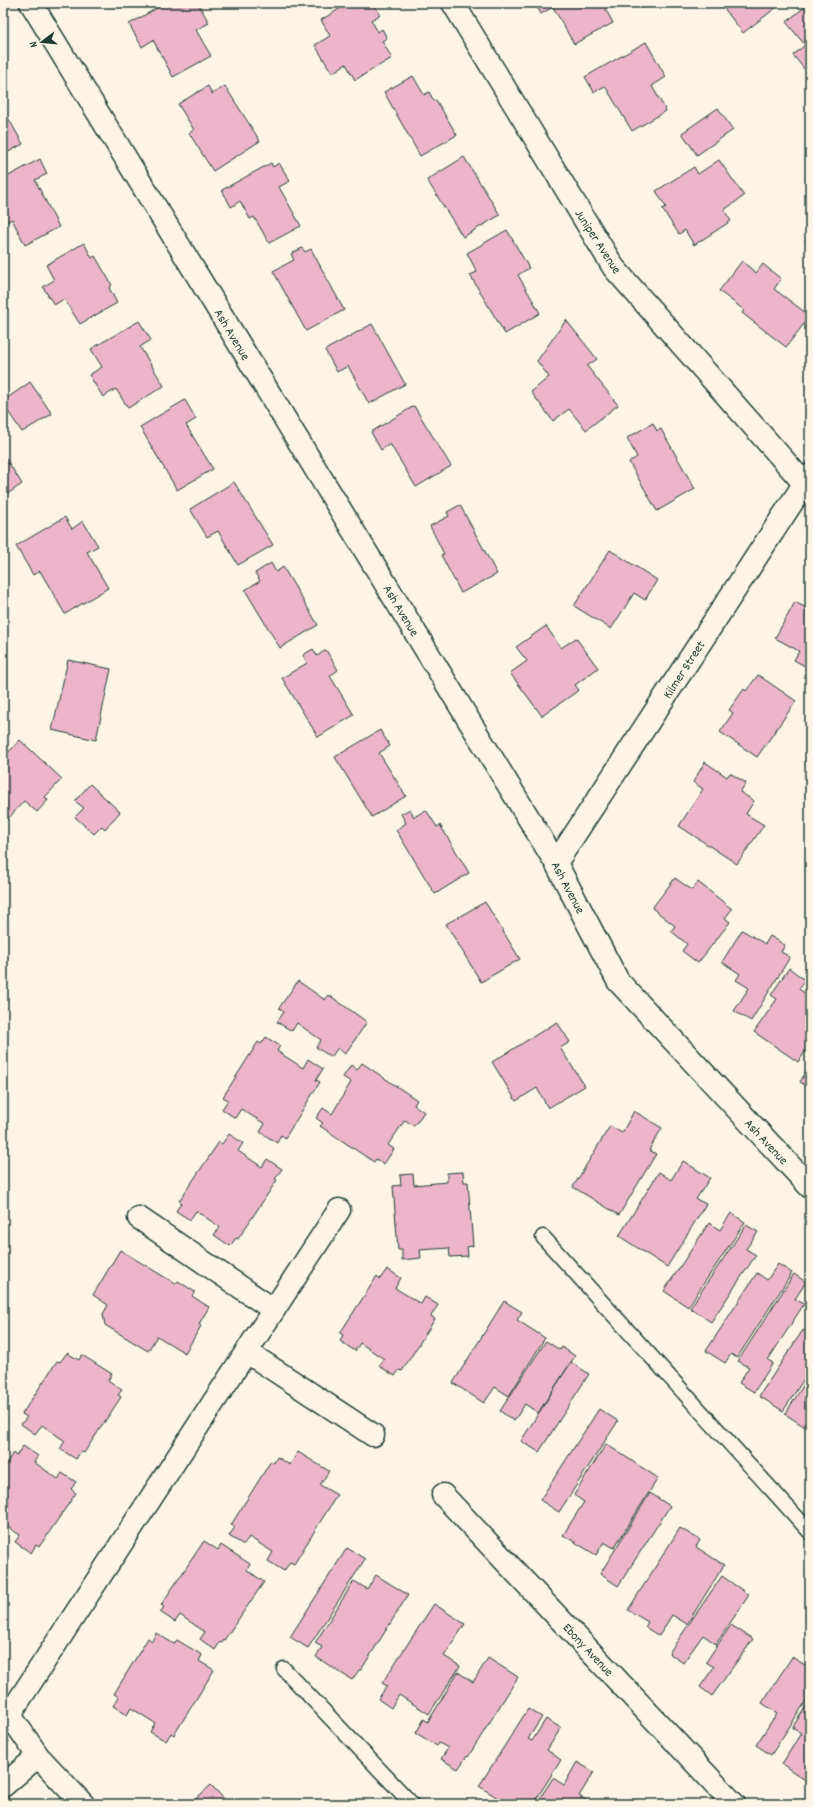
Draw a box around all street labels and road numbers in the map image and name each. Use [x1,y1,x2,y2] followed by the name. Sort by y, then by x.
[569,206,625,279] street label: Juniper Avenue
[208,306,254,365] street label: Ash Avenue
[377,582,423,641] street label: Ash Avenue
[659,638,711,703] street label: Kilmer Street
[545,859,589,918] street label: Ash Avenue
[739,1115,792,1170] street label: Ash Avenue
[557,1620,617,1682] street label: Ebony Avenue

